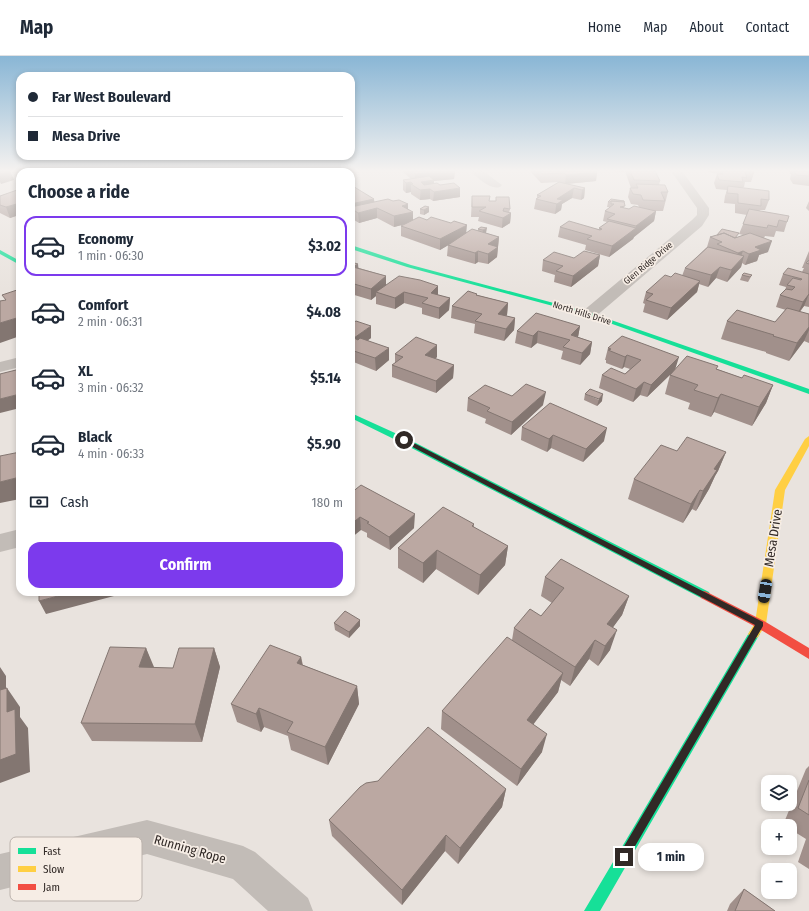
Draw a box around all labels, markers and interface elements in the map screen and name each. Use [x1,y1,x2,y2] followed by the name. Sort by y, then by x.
[20,16,53,39] text: Map
[588,19,621,36] text: Home
[643,19,667,36] text: Map
[689,19,724,36] text: About
[746,19,789,36] text: Contact
[52,88,171,106] text: Far West Boulevard
[52,127,120,145] text: Mesa Drive
[28,181,130,203] text: Choose a ride
[30,228,66,264] icon: car
[78,230,133,248] text: Economy
[308,237,341,255] text: $3.02
[622,239,675,286] street label: Glen Ridge Drive
[78,248,144,263] text: 1 min · 06:30
[30,294,66,330] icon: car
[78,296,129,314] text: Comfort
[552,299,613,327] street label: North Hills Drive
[306,303,341,321] text: $4.08
[78,314,143,329] text: 2 min · 06:31
[30,360,66,396] icon: car
[78,362,93,380] text: XL
[310,369,341,387] text: $5.14
[78,380,144,395] text: 3 min · 06:32
[30,426,66,462] icon: car
[78,428,112,446] text: Black
[395,431,413,449] route start
[307,435,341,453] text: $5.90
[78,446,144,461] text: 4 min · 06:33
[28,491,50,513] icon: cash
[60,493,89,511] text: Cash
[312,495,343,510] text: 180 m
[761,508,785,568] street label: Mesa Drive
[28,542,343,588] button: Confirm
[757,578,773,604] car
[761,775,797,899] map controls
[761,775,797,811] button: layers
[761,819,797,855] button: +
[152,832,228,866] street label: Running Rope
[10,837,142,901] legend
[638,843,704,871] callout: 1 min
[43,845,61,858] text: Fast
[615,848,633,866] route end
[657,849,685,864] text: 1 min
[43,863,64,876] text: Slow
[761,863,797,899] button: −
[43,881,60,894] text: Jam

